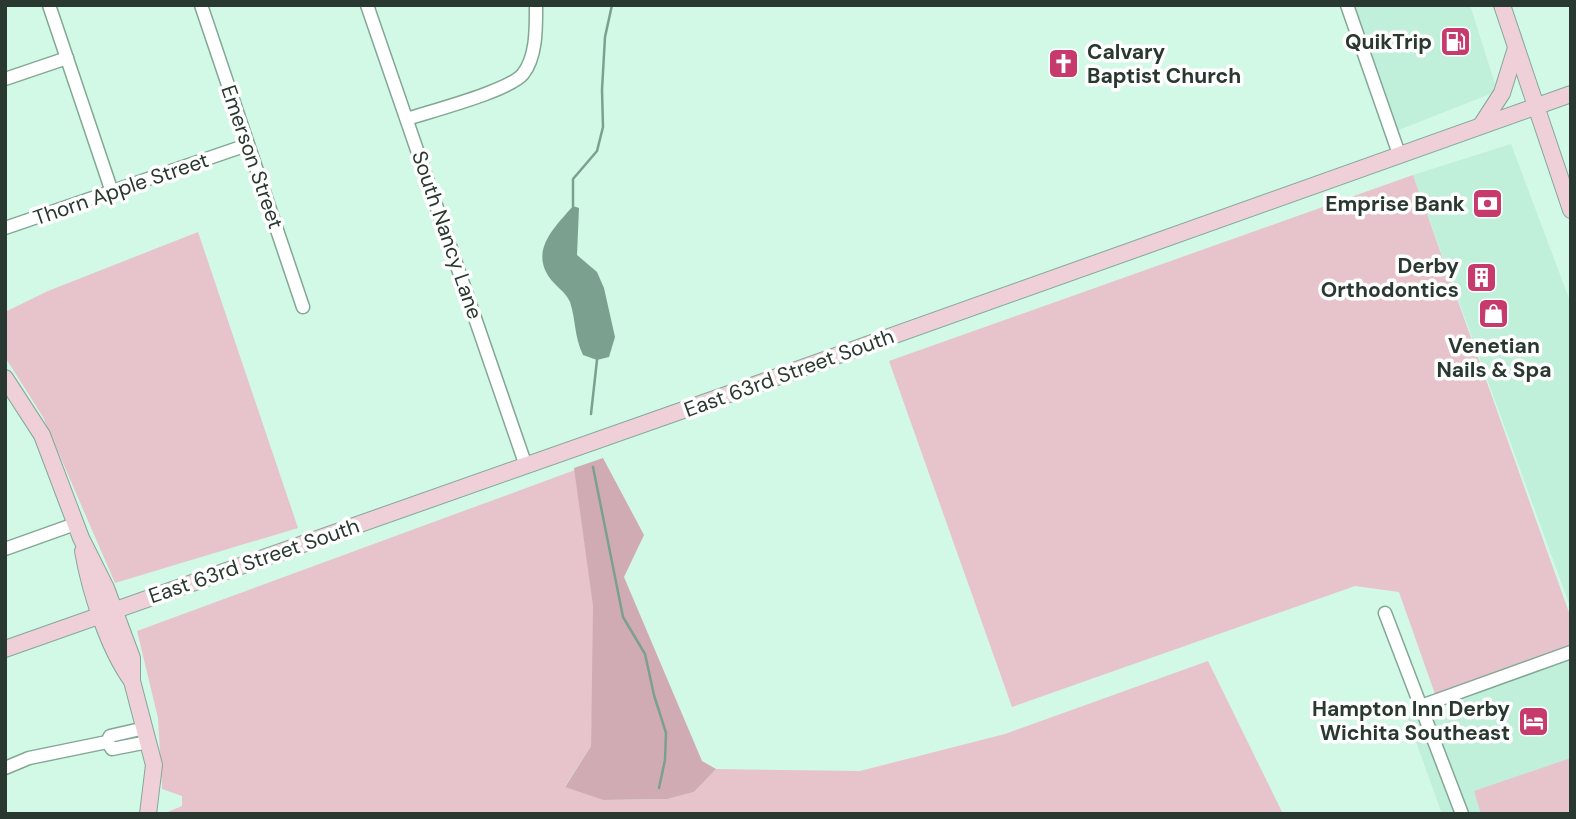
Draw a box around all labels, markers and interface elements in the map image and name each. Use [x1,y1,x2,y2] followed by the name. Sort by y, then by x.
[1438,25,1472,59] fuel station icon: QuikTrip
[1345,28,1432,56] place label: QuikTrip
[1087,38,1241,90] place label: Calvary Baptist Church
[1047,47,1081,81] church icon: Calvary Baptist Church
[214,81,290,233] street label: Emerson Street
[30,146,212,232] street label: Thorn Apple Street
[405,147,489,323] street label: South Nancy Lane
[1471,187,1505,221] bank icon: Emprise Bank
[1325,190,1465,218] place label: Emprise Bank
[1321,252,1459,304] place label: Derby Orthodontics
[1465,261,1499,295] building icon: Derby Orthodontics
[1477,297,1511,331] shop icon: Venetian Nails & Spa
[680,322,898,424] street label: East 63rd Street South
[1436,332,1552,384] place label: Venetian Nails & Spa
[145,512,363,610] street label: East 63rd Street South
[1312,695,1510,747] place label: Hampton Inn Derby Wichita Southeast
[1516,704,1550,738] hotel icon: Hampton Inn Derby Wichita Southeast

